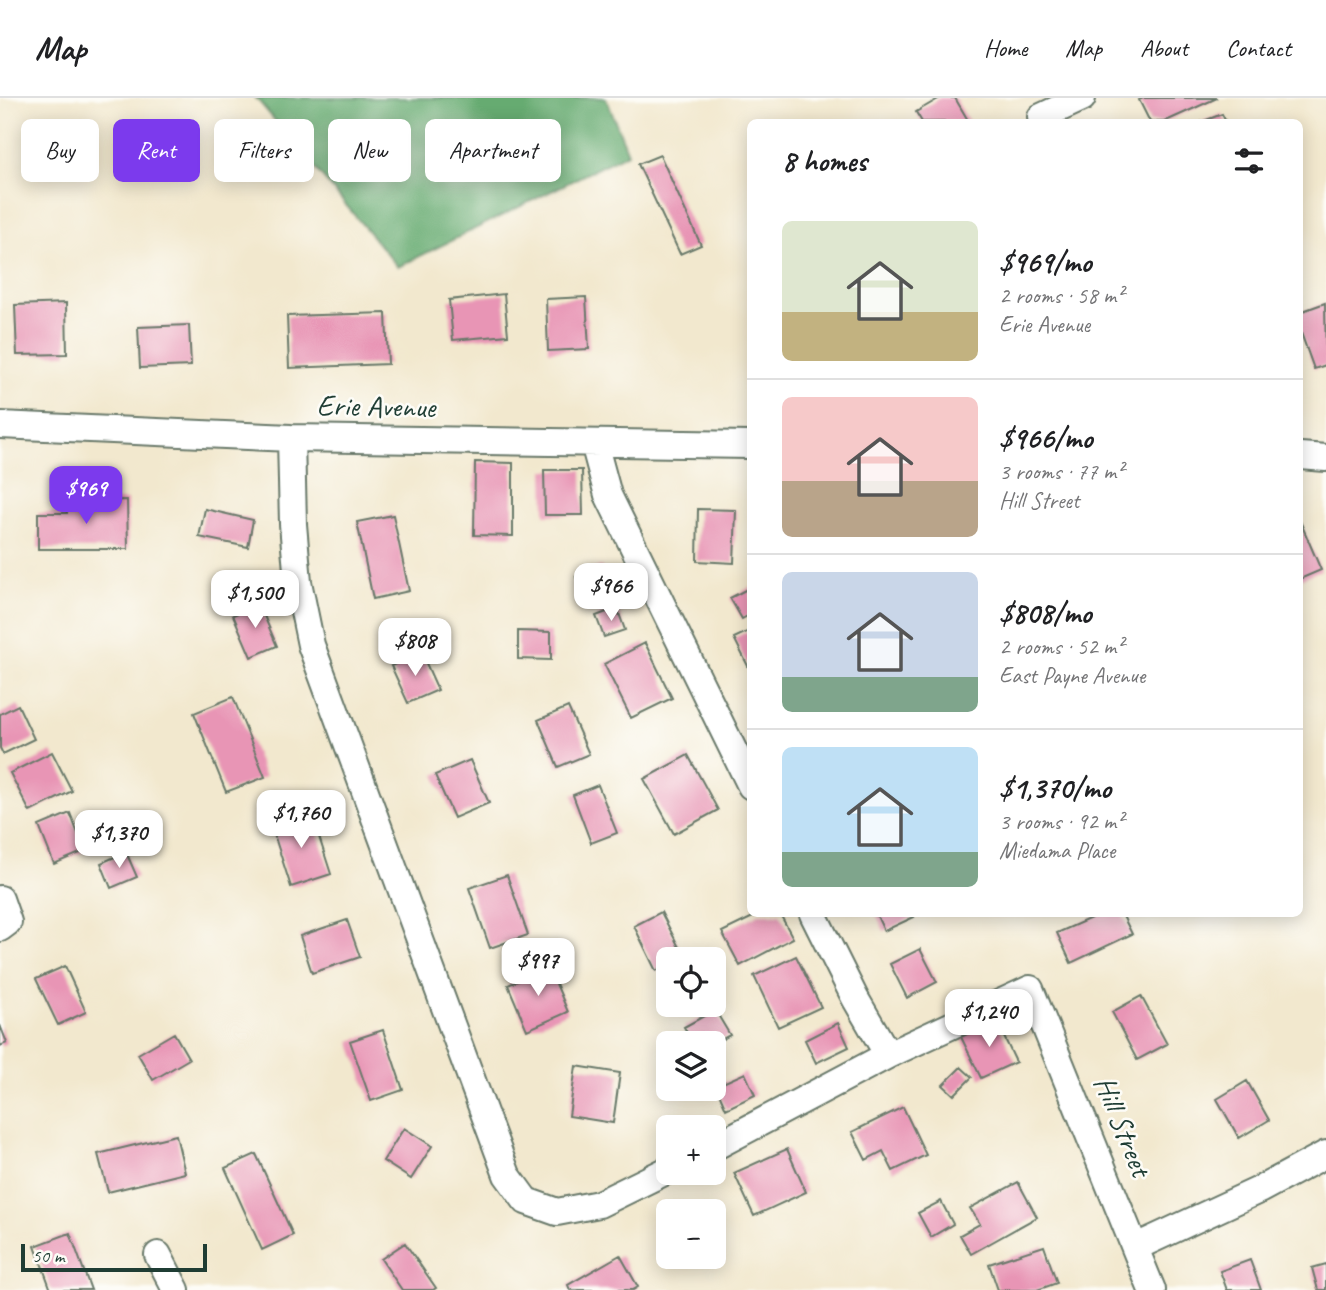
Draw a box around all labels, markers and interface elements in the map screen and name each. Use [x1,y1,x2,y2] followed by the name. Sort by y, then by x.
[35,27,86,69] text: Map
[984,33,1027,63] text: Home
[1065,33,1102,63] text: Map
[1140,33,1188,63] text: About
[1226,33,1291,63] text: Contact
[21,119,99,182] chip: Buy
[113,119,200,182] chip: Rent
[214,119,314,182] chip: Filters
[328,119,411,182] chip: New
[425,119,561,182] chip: Apartment
[782,142,867,180] text: 8 homes
[1230,142,1268,180] icon: filters
[999,243,1091,281] text: $969/mo
[838,249,922,333] icon: home
[999,281,1123,310] text: 2 rooms · 58 m²
[999,310,1090,339] text: Erie Avenue
[316,386,438,426] street label: Erie Avenue
[999,419,1092,457] text: $966/mo
[838,425,922,509] icon: home
[999,457,1123,486] text: 3 rooms · 77 m²
[45,466,127,526] pin: $969
[65,474,107,503] text: $969
[999,486,1079,515] text: Hill Street
[570,564,652,623] pin: $966
[198,570,312,630] pin: $1,500
[590,571,632,600] text: $966
[227,578,283,607] text: $1,500
[999,594,1091,632] text: $808/mo
[838,600,922,684] icon: home
[374,618,456,678] pin: $808
[394,626,436,655] text: $808
[999,632,1123,661] text: 2 rooms · 52 m²
[999,661,1145,690] text: East Payne Avenue
[999,769,1111,807] text: $1,370/mo
[838,775,922,859] icon: home
[244,790,358,850] pin: $1,760
[273,798,329,827] text: $1,760
[999,807,1123,836] text: 3 rooms · 92 m²
[62,810,176,870] pin: $1,370
[91,818,147,847] text: $1,370
[999,836,1115,865] text: Miedama Place
[497,939,579,998] pin: $997
[518,946,558,975] text: $997
[656,947,726,1269] map controls
[656,947,726,1017] button: locate
[932,990,1046,1049] pin: $1,240
[961,997,1017,1026] text: $1,240
[656,1031,726,1101] button: layers
[1086,1070,1161,1185] street label: Hill Street
[656,1115,726,1185] button: +
[656,1199,726,1269] button: −
[21,1241,206,1273] scale bar
[32,1244,64,1268] text: 50 m

